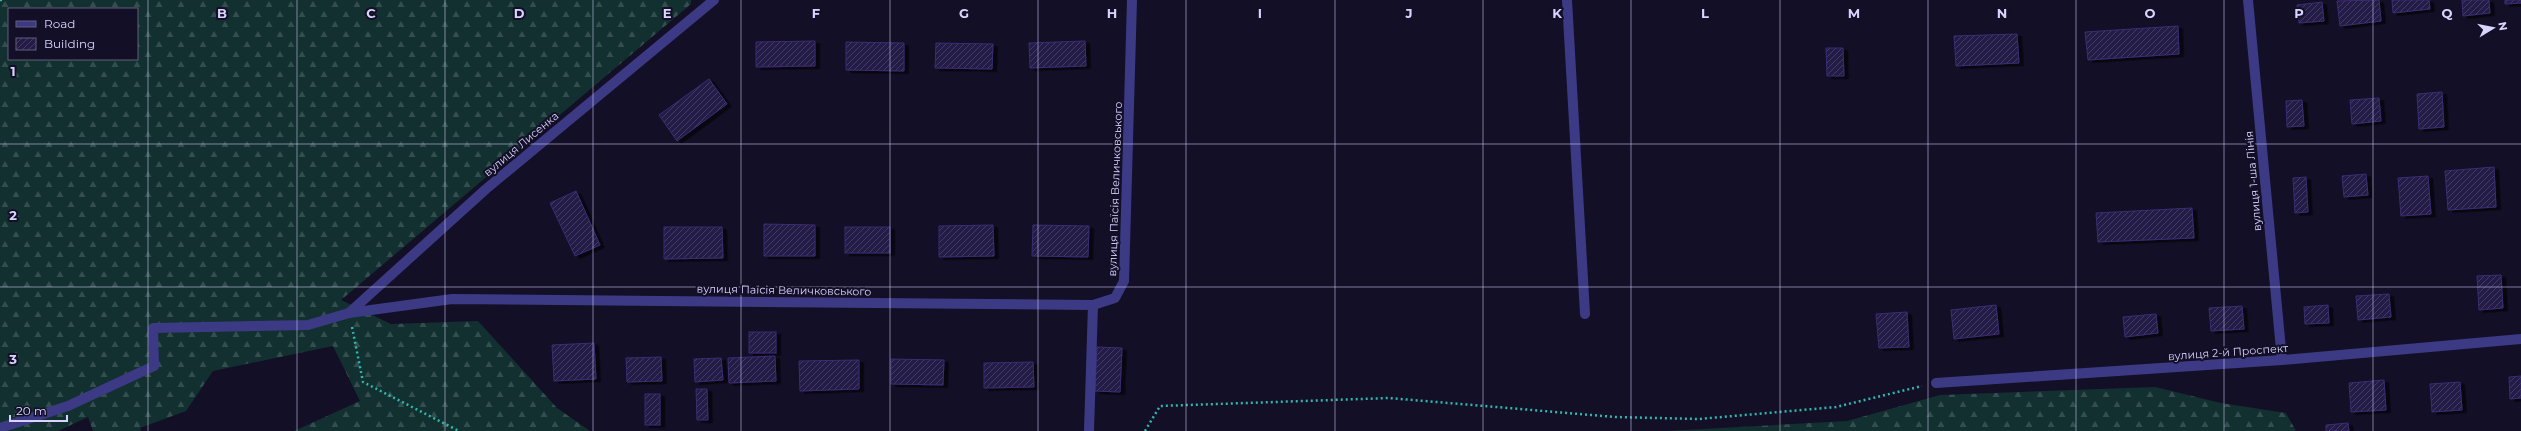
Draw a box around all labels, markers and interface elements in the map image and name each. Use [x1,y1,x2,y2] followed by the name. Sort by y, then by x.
[217,5,227,21] text: B
[366,5,376,21] text: C
[514,5,525,21] text: D
[663,5,672,21] text: E
[812,5,820,21] text: F
[959,5,969,21] text: G
[1107,5,1117,21] text: H
[1258,5,1262,21] text: I
[1404,5,1413,21] text: J
[1552,5,1562,21] text: K
[1701,5,1709,21] text: L
[1848,5,1860,21] text: M
[1997,5,2007,21] text: N
[2145,5,2156,21] text: O
[2294,5,2304,21] text: P
[2442,5,2453,21] text: Q
[8,8,138,60] legend
[2473,8,2513,48] north arrow
[44,16,75,31] text: Road
[2495,21,2511,32] text: N
[44,36,95,51] text: Building
[10,63,16,79] text: 1
[1105,101,1125,277] street label: вулиця Паїсія Величковського
[481,109,561,179] street label: вулиця Лисенка
[2242,130,2264,232] street label: вулиця 1-ша Лінія
[9,207,17,223] text: 2
[696,281,872,299] street label: вулиця Паїсія Величковського
[2167,341,2289,363] street label: вулиця 2-й Проспект
[8,351,17,367] text: 3
[10,397,67,423] scale bar
[16,403,47,418] text: 20 m

